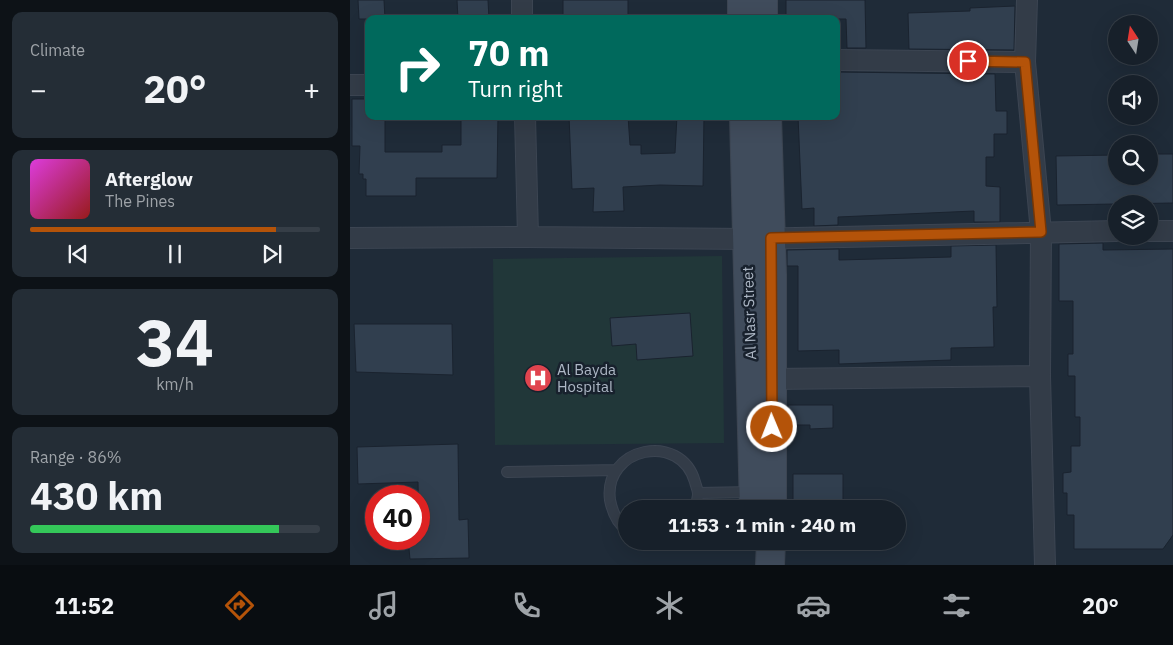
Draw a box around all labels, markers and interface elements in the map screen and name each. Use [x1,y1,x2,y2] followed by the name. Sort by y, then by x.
[1108,15,1158,65] north arrow
[1108,15,1158,245] map controls
[468,30,550,76] text: 70 m
[385,35,450,100] icon: right
[30,40,85,60] text: Climate
[947,40,989,82] pin
[954,47,982,75] icon: arrive
[143,64,207,113] text: 20°
[30,71,47,108] text: −
[303,71,320,108] text: +
[468,74,563,103] text: Turn right
[1108,75,1158,125] button: sound
[1108,135,1158,185] button: search
[105,167,193,191] text: Afterglow
[105,191,175,211] text: The Pines
[1108,195,1158,245] button: layers
[64,240,92,268] icon: previous
[161,240,189,268] icon: pause
[258,240,286,268] icon: next
[738,266,760,360] street label: Al Nasr Street
[136,299,214,384] text: 34
[557,360,616,396] place label: Al Bayda Hospital
[523,363,553,393] hospital icon: Al Bayda Hospital
[156,374,194,394] text: km/h
[745,400,797,452] position arrow
[30,447,122,467] text: Range · 86%
[30,471,163,520] text: 430 km
[365,485,430,550] speed limit sign: 40
[668,513,856,537] text: 11:53 · 1 min · 240 m
[222,588,257,623] icon: directions
[366,588,401,623] icon: music
[509,588,544,623] icon: phone
[652,588,687,623] icon: climate
[796,588,831,623] icon: car
[939,588,974,623] icon: filters
[54,591,114,620] text: 11:52
[1082,591,1119,620] text: 20°

